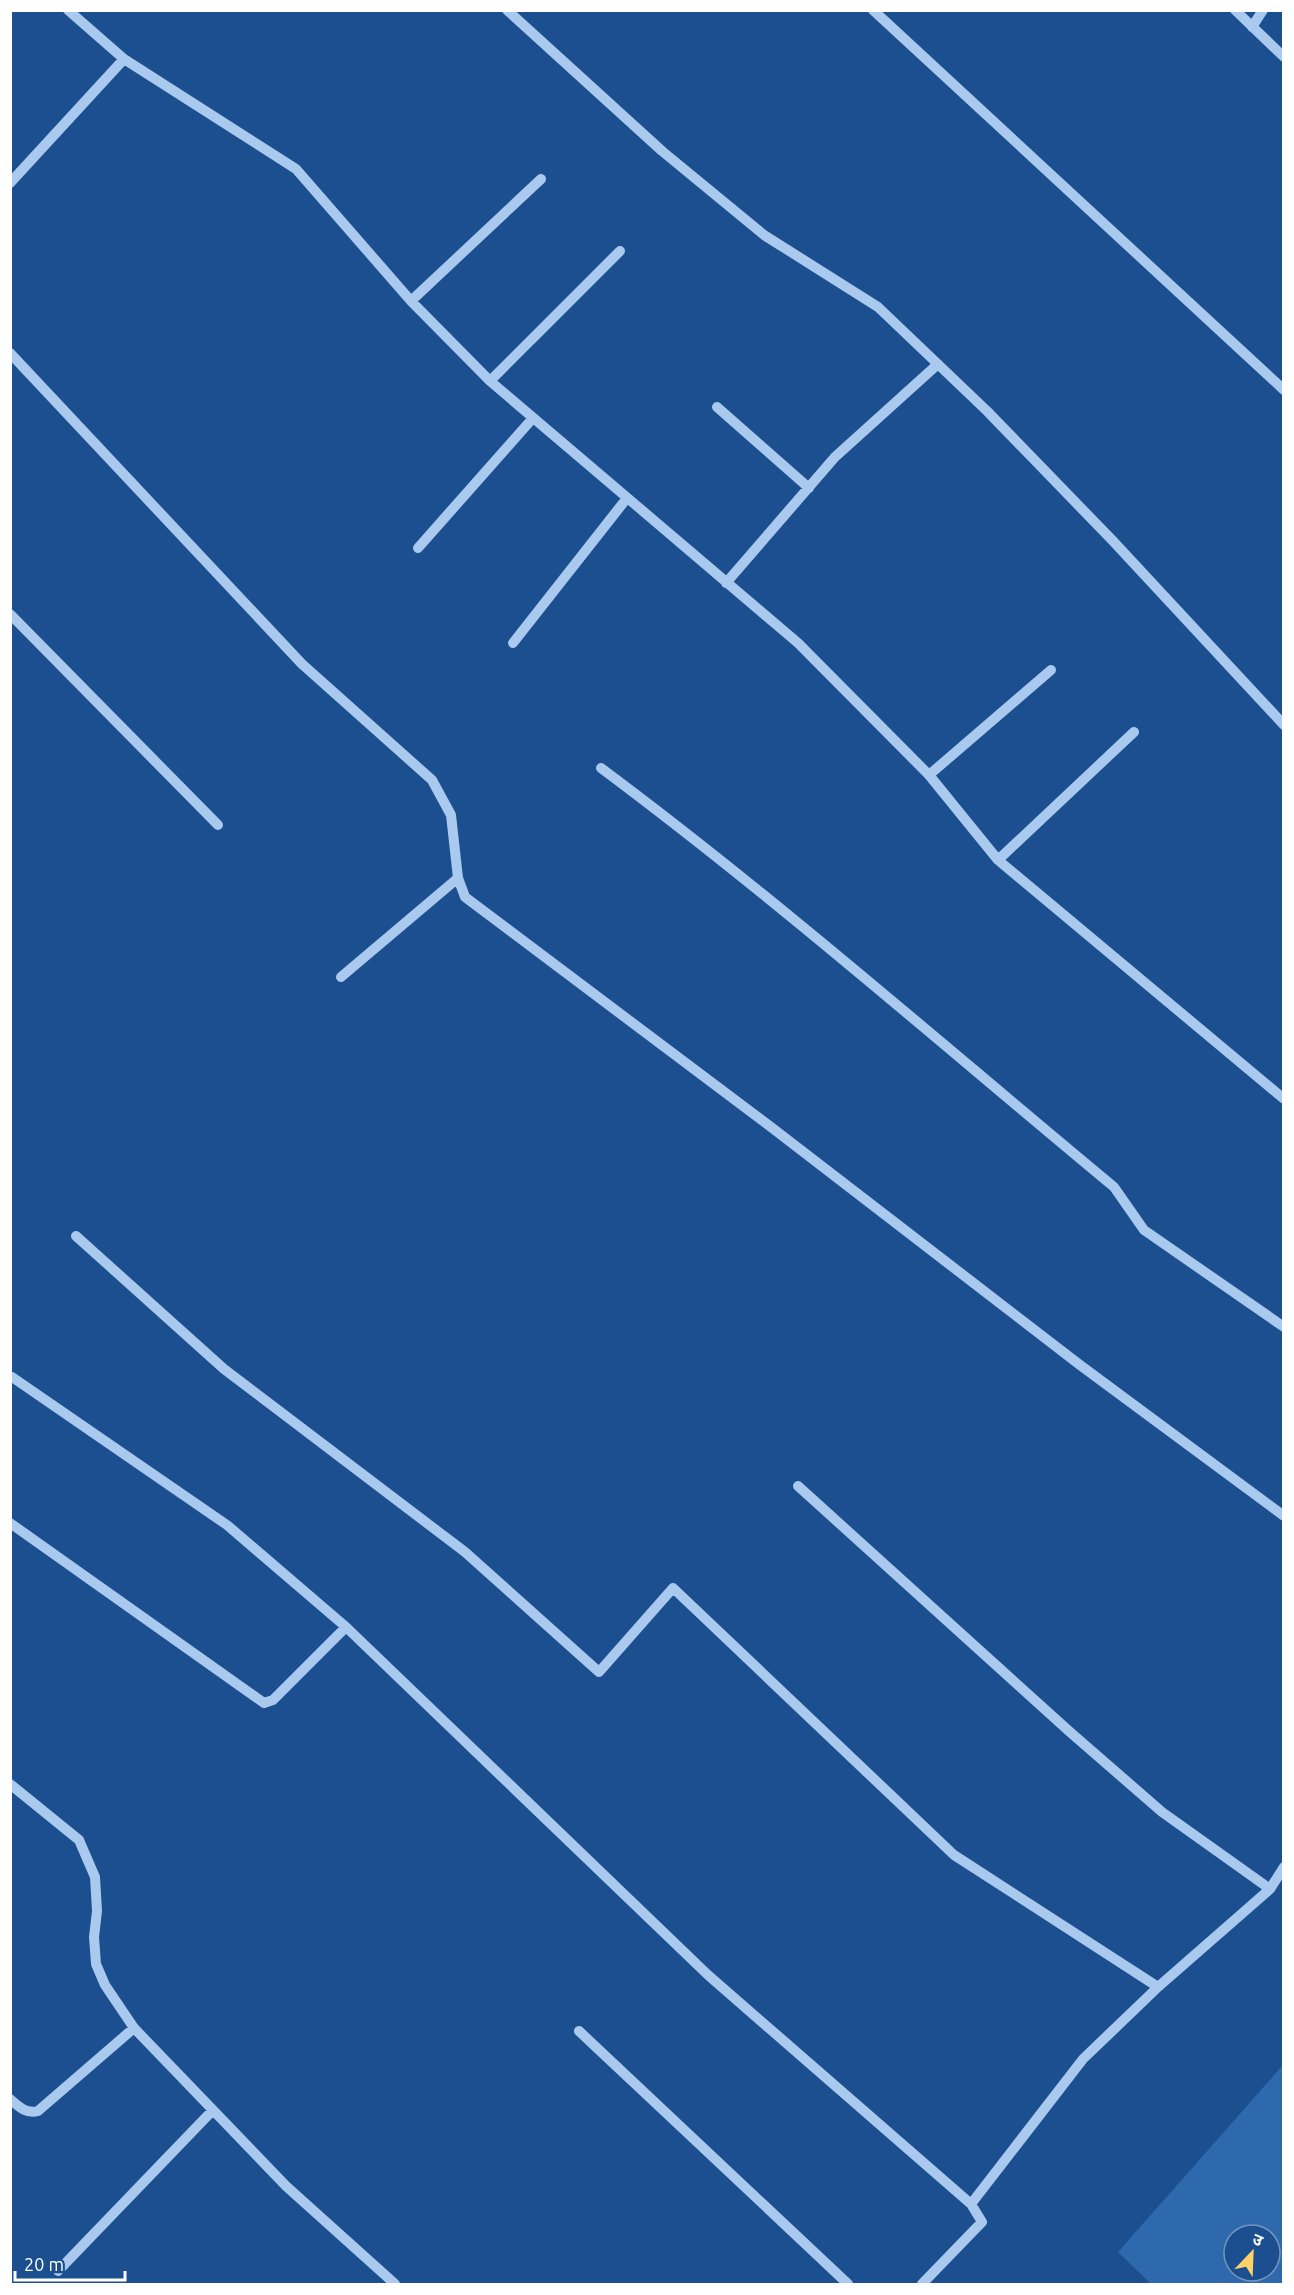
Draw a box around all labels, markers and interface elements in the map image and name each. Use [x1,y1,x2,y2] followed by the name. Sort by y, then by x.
[1222,2223,1282,2283] north arrow
[1250,2229,1266,2250] text: उ
[15,2244,124,2282] scale bar
[24,2254,64,2274] text: 20 m

